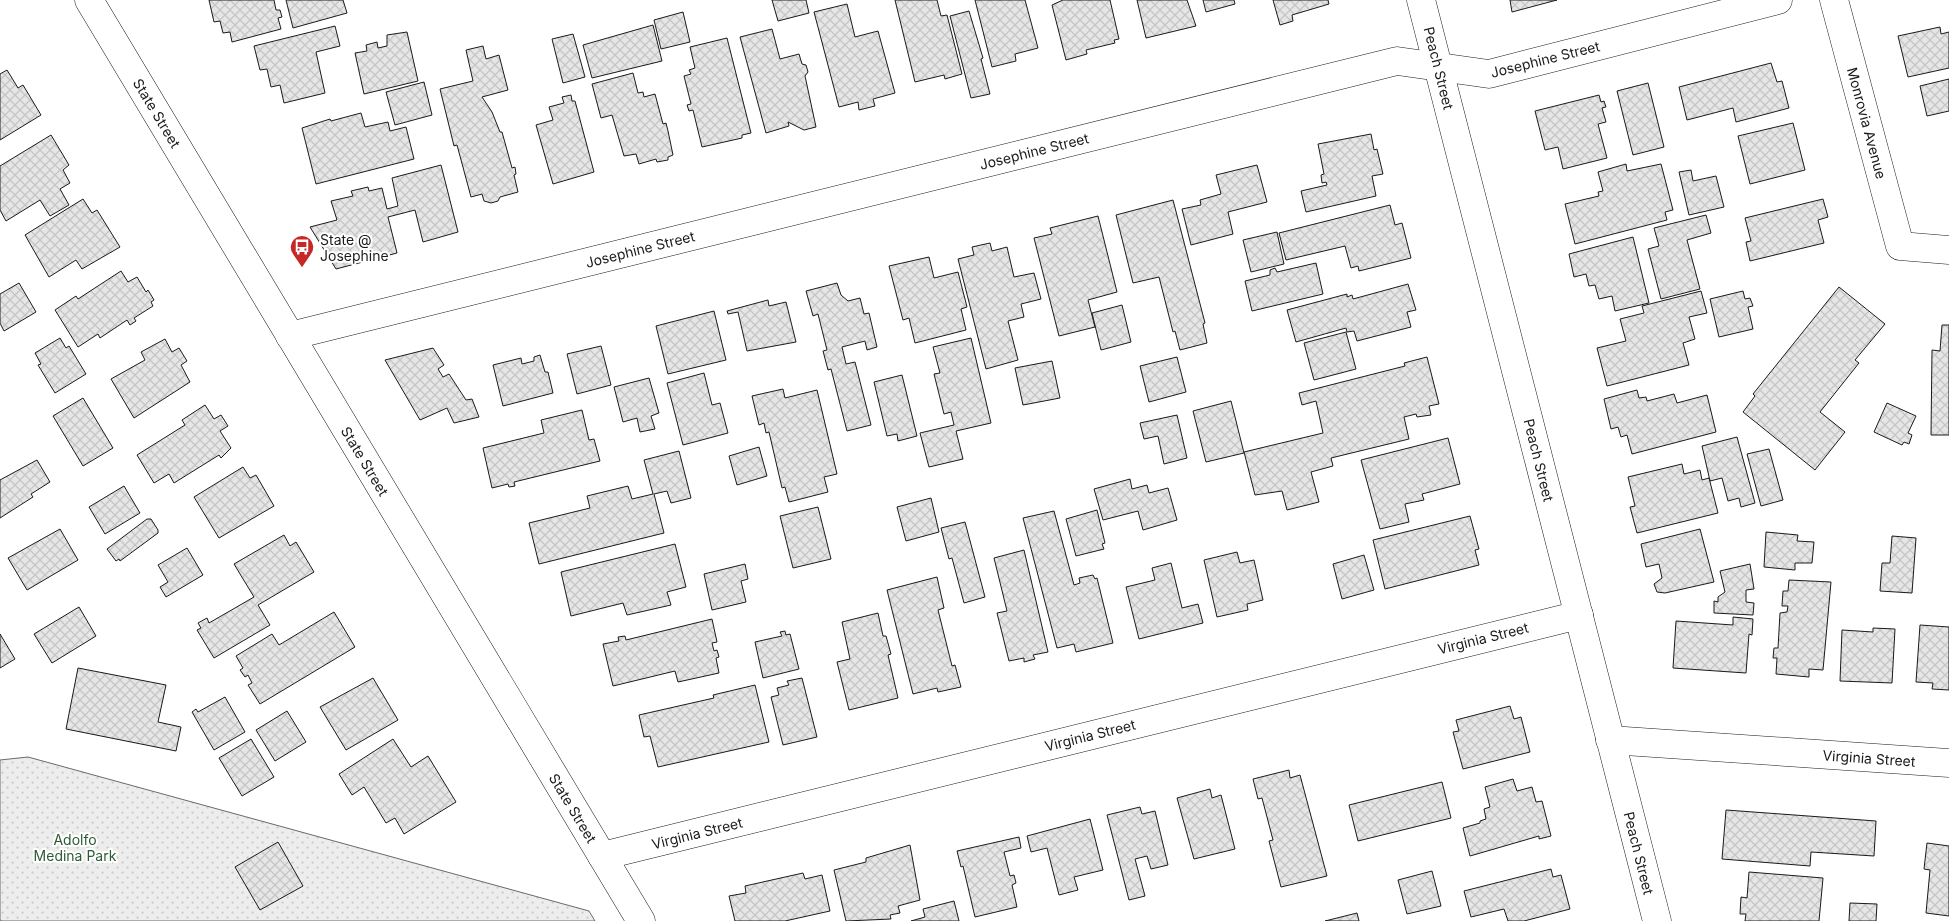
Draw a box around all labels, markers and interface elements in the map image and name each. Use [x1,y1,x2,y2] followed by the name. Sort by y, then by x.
[1421,25,1458,112] street label: Peach Street
[1489,37,1602,81] street label: Josephine Street
[1844,65,1890,181] street label: Monrovia Avenue
[130,75,184,151] street label: State Street
[978,129,1091,173] street label: Josephine Street
[584,227,697,271] street label: Josephine Street
[320,231,389,264] place label: State @ Josephine
[289,234,315,268] bus stop icon: State @ Josephine
[1521,417,1558,504] street label: Peach Street
[338,423,392,499] street label: State Street
[1436,618,1531,658] street label: Virginia Street
[1043,715,1138,755] street label: Virginia Street
[1822,746,1916,770] street label: Virginia Street
[546,770,600,846] street label: State Street
[1621,810,1658,897] street label: Peach Street
[650,813,745,853] street label: Virginia Street
[34,831,117,864] park label: Adolfo Medina Park

